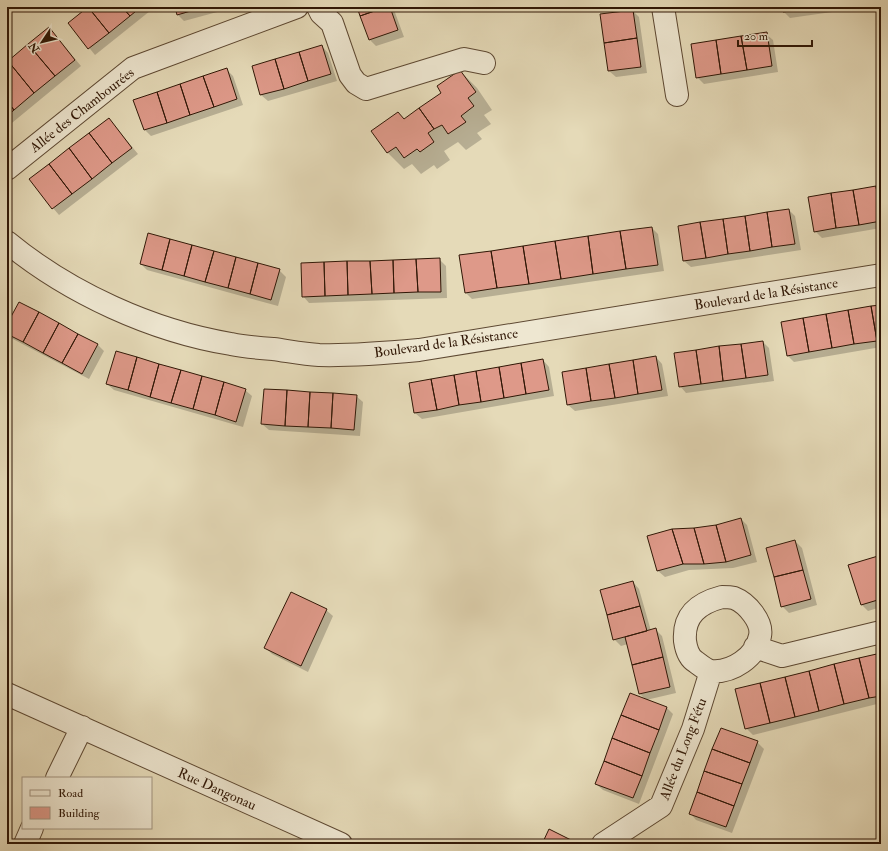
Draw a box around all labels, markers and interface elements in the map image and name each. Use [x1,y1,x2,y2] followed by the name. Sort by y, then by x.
[22,22,62,62] north arrow
[738,22,812,48] scale bar
[744,29,769,44] text: 20 m
[25,39,43,56] text: N
[26,64,138,157] street label: Allée des Chambourées
[693,274,839,314] street label: Boulevard de la Résistance
[373,324,519,362] street label: Boulevard de la Résistance
[655,696,710,803] street label: Allée du Long Fétu
[175,764,259,814] street label: Rue Dangonau
[22,777,152,829] legend
[58,786,83,801] text: Road
[58,806,101,821] text: Building

